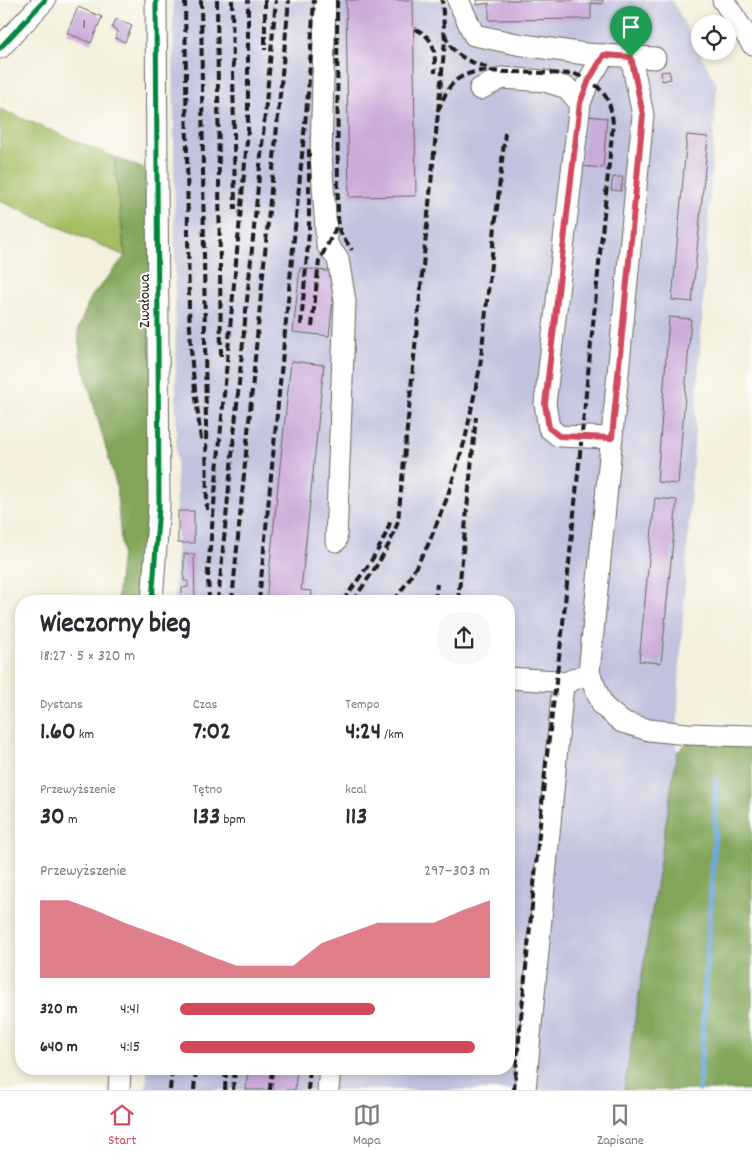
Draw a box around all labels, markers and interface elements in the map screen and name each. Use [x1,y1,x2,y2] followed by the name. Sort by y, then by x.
[610,6,652,57] pin
[617,13,645,41] icon: arrive
[82,15,86,35] house number: 1
[691,15,736,60] map controls
[691,15,736,60] button: locate
[134,274,157,328] street label: Zwałowa
[40,606,191,646] text: Wieczorny bieg
[438,612,490,664] button: share
[40,645,135,668] text: 18:27 · 5 × 320 m
[40,695,83,715] text: Dystans
[193,695,217,715] text: Czas
[345,695,379,715] text: Tempo
[40,715,76,751] text: 1.60
[193,715,231,751] text: 7:02
[345,715,381,751] text: 4:24
[76,725,94,745] text: km
[381,725,404,745] text: /km
[40,780,116,800] text: Przewyższenie
[193,780,222,800] text: Tętno
[345,780,367,800] text: kcal
[40,800,65,836] text: 30
[193,800,220,836] text: 133
[345,800,367,836] text: 113
[65,810,78,830] text: m
[220,810,246,830] text: bpm
[40,860,126,883] text: Przewyższenie
[424,860,490,883] text: 297–303 m
[40,998,77,1021] text: 320 m
[120,998,139,1021] text: 4:41
[40,1036,78,1059] text: 640 m
[120,1036,140,1059] text: 4:15
[108,1101,136,1151] tab: Start
[353,1101,381,1151] tab: Mapa
[597,1101,644,1151] tab: Zapisane

